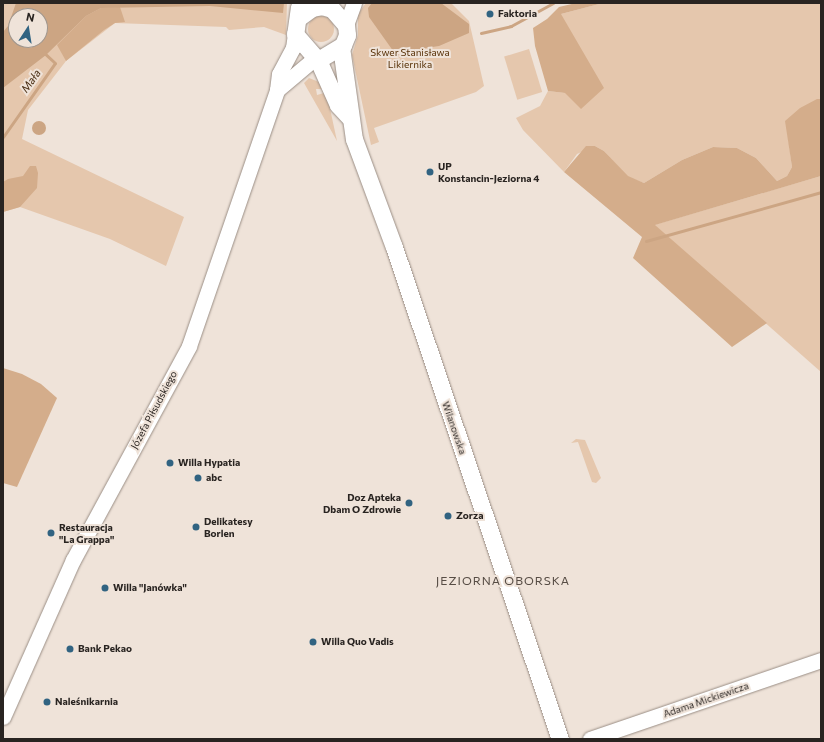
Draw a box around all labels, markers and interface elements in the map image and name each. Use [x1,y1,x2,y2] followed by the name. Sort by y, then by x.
[8,8,48,48] north arrow
[498,8,537,20] place label: Faktoria
[485,9,495,19] marker: Faktoria
[25,10,36,24] text: N
[370,46,450,70] park label: Skwer Stanisława Likiernika
[18,67,44,95] water label: Mała
[438,160,539,184] place label: UP Konstancin-Jeziorna 4
[425,167,435,177] marker: UP Konstancin-Jeziorna 4
[128,369,180,451] street label: Józefa Piłsudskiego
[439,400,469,456] street label: Wilanowska
[178,457,240,469] place label: Willa Hypatia
[165,458,175,468] marker: Willa Hypatia
[206,472,222,484] place label: abc
[193,473,203,483] marker: abc
[323,491,401,514] place label: Doz Apteka Dbam O Zdrowie
[404,498,414,508] marker: Doz Apteka Dbam O Zdrowie
[456,510,483,522] place label: Zorza
[443,511,453,521] marker: Zorza
[204,515,253,538] place label: Delikatesy Borlen
[59,521,114,544] place label: Restauracja "La Grappa"
[191,522,201,532] marker: Delikatesy Borlen
[46,528,56,538] marker: Restauracja "La Grappa"
[436,574,570,588] district label: JEZIORNA OBORSKA
[113,582,187,594] place label: Willa "Janówka"
[100,583,110,593] marker: Willa "Janówka"
[321,636,394,648] place label: Willa Quo Vadis
[308,637,318,647] marker: Willa Quo Vadis
[78,643,132,655] place label: Bank Pekao
[65,644,75,654] marker: Bank Pekao
[662,680,750,720] street label: Adama Mickiewicza
[55,696,118,708] place label: Naleśnikarnia
[42,697,52,707] marker: Naleśnikarnia

